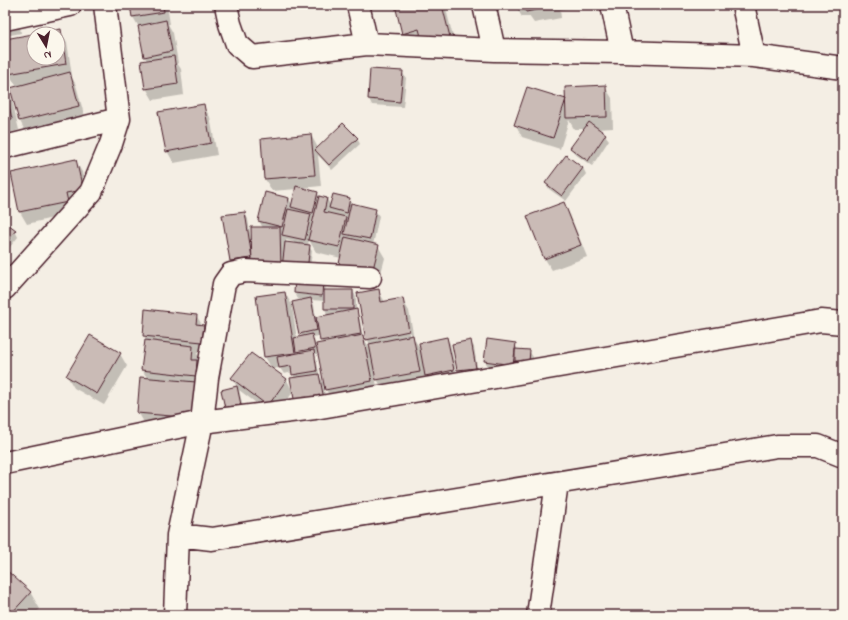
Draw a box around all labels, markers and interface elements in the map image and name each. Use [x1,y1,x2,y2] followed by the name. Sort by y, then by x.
[26,26,66,66] north arrow
[43,46,53,63] text: N

